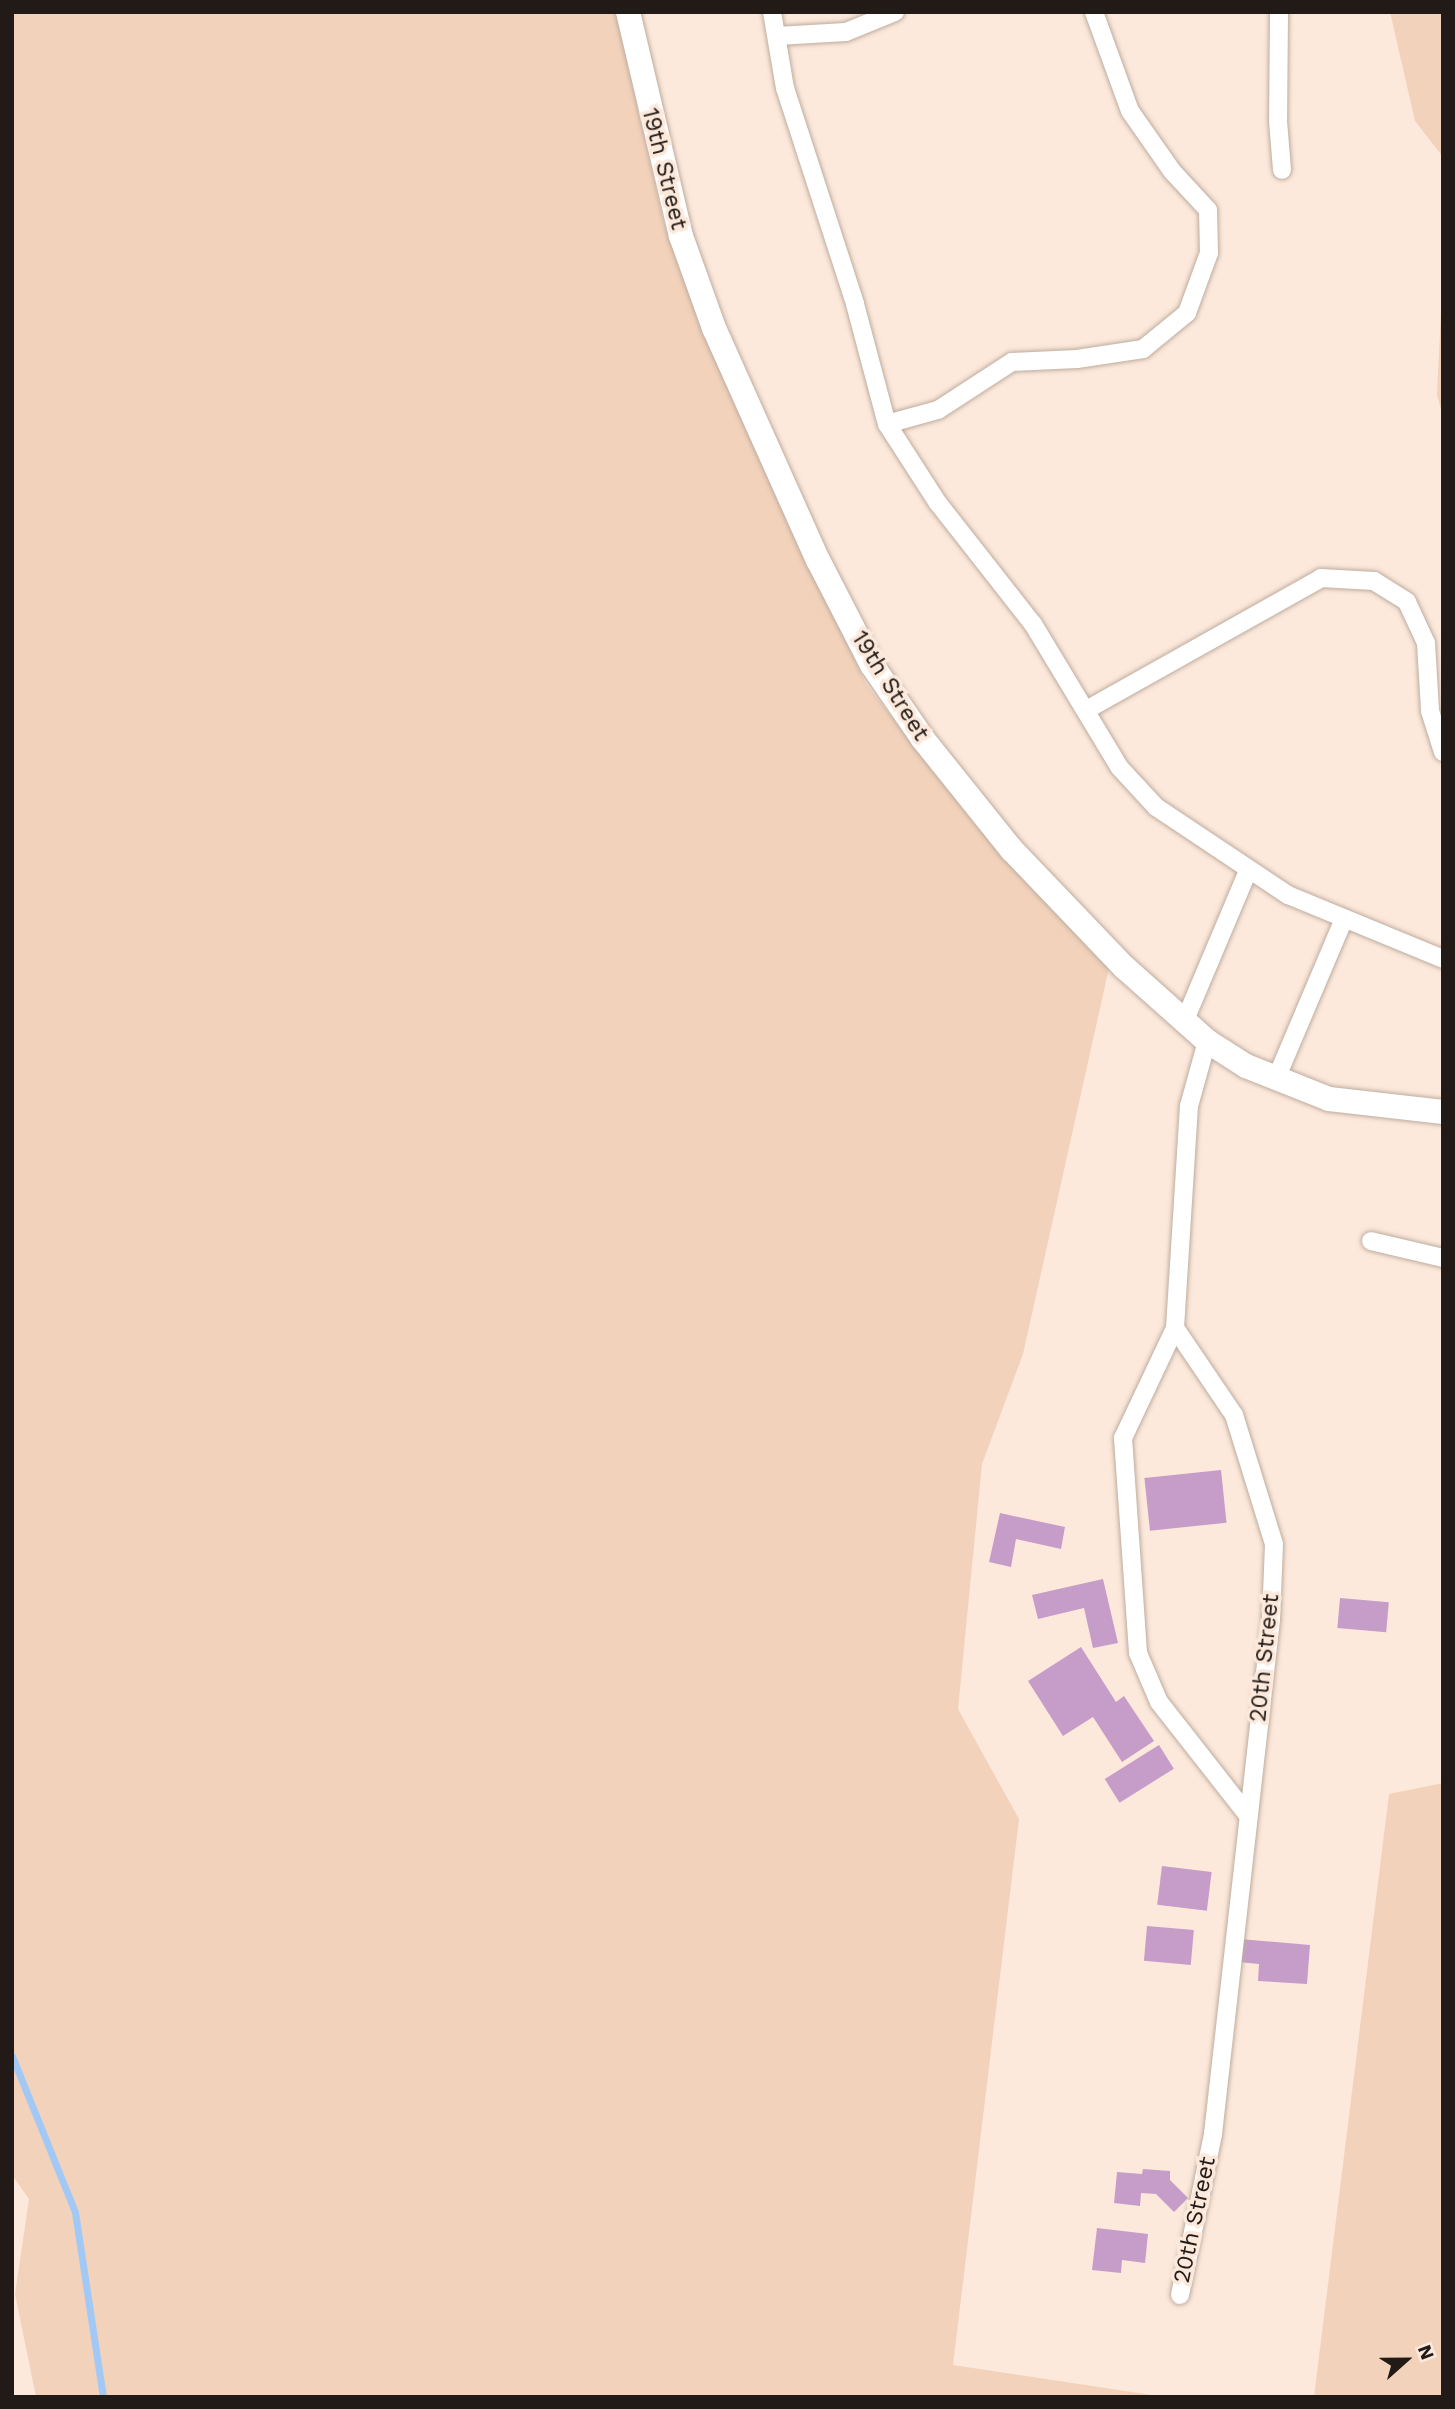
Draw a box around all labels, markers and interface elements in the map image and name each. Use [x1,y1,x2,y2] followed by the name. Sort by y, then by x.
[636,105,692,233] street label: 19th Street
[845,626,935,746] street label: 19th Street
[1245,1593,1285,1723] street label: 20th Street
[1168,2154,1222,2286] street label: 20th Street
[1371,2325,1441,2395] north arrow
[1413,2342,1439,2363] text: N

